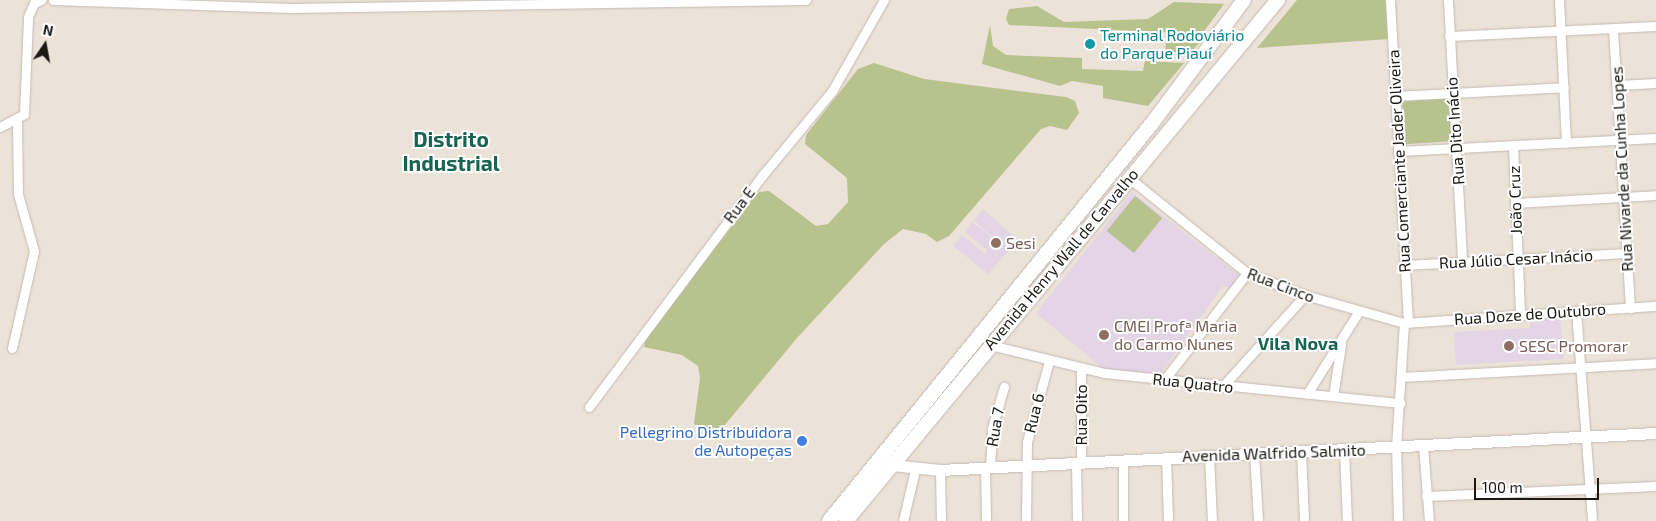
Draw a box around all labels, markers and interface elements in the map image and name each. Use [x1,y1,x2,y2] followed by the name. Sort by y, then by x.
[20,20,70,70] north arrow
[42,20,55,39] text: N
[1100,25,1245,63] place label: Terminal Rodoviário do Parque Piauí
[1084,38,1096,50] marker: Terminal Rodoviário do Parque Piauí
[1384,49,1414,273] street label: Rua Comerciante Jader Oliveira
[1607,66,1637,272] street label: Rua Nivarde da Cunha Lopes
[1442,77,1468,185] street label: Rua Dito Inácio
[402,126,500,176] district label: Distrito Industrial
[979,164,1143,354] street label: Avenida Henry Wall de Carvalho
[1504,165,1526,235] street label: João Cruz
[719,183,759,227] street label: Rua E
[1006,233,1036,253] place label: Sesi
[990,237,1002,249] marker: Sesi
[1438,245,1594,273] street label: Rua Júlio Cesar Inácio
[1245,263,1317,307] street label: Rua Cinco
[1453,299,1607,329] street label: Rua Doze de Outubro
[1114,316,1237,354] place label: CMEI Profª Maria do Carmo Nunes
[1098,329,1110,341] marker: CMEI Profª Maria do Carmo Nunes
[1258,332,1338,354] district label: Vila Nova
[1519,336,1628,356] place label: SESC Promorar
[1503,340,1515,352] marker: SESC Promorar
[1152,369,1234,397] street label: Rua Quatro
[1071,384,1091,446] street label: Rua Oito
[1020,391,1048,435] street label: Rua 6
[982,406,1008,448] street label: Rua 7
[620,422,792,460] place label: Pellegrino Distribuidora de Autopeças
[796,435,808,447] marker: Pellegrino Distribuidora de Autopeças
[1182,440,1366,466] street label: Avenida Walfrido Salmito
[1476,468,1601,500] scale bar
[1482,478,1523,496] text: 100 m

